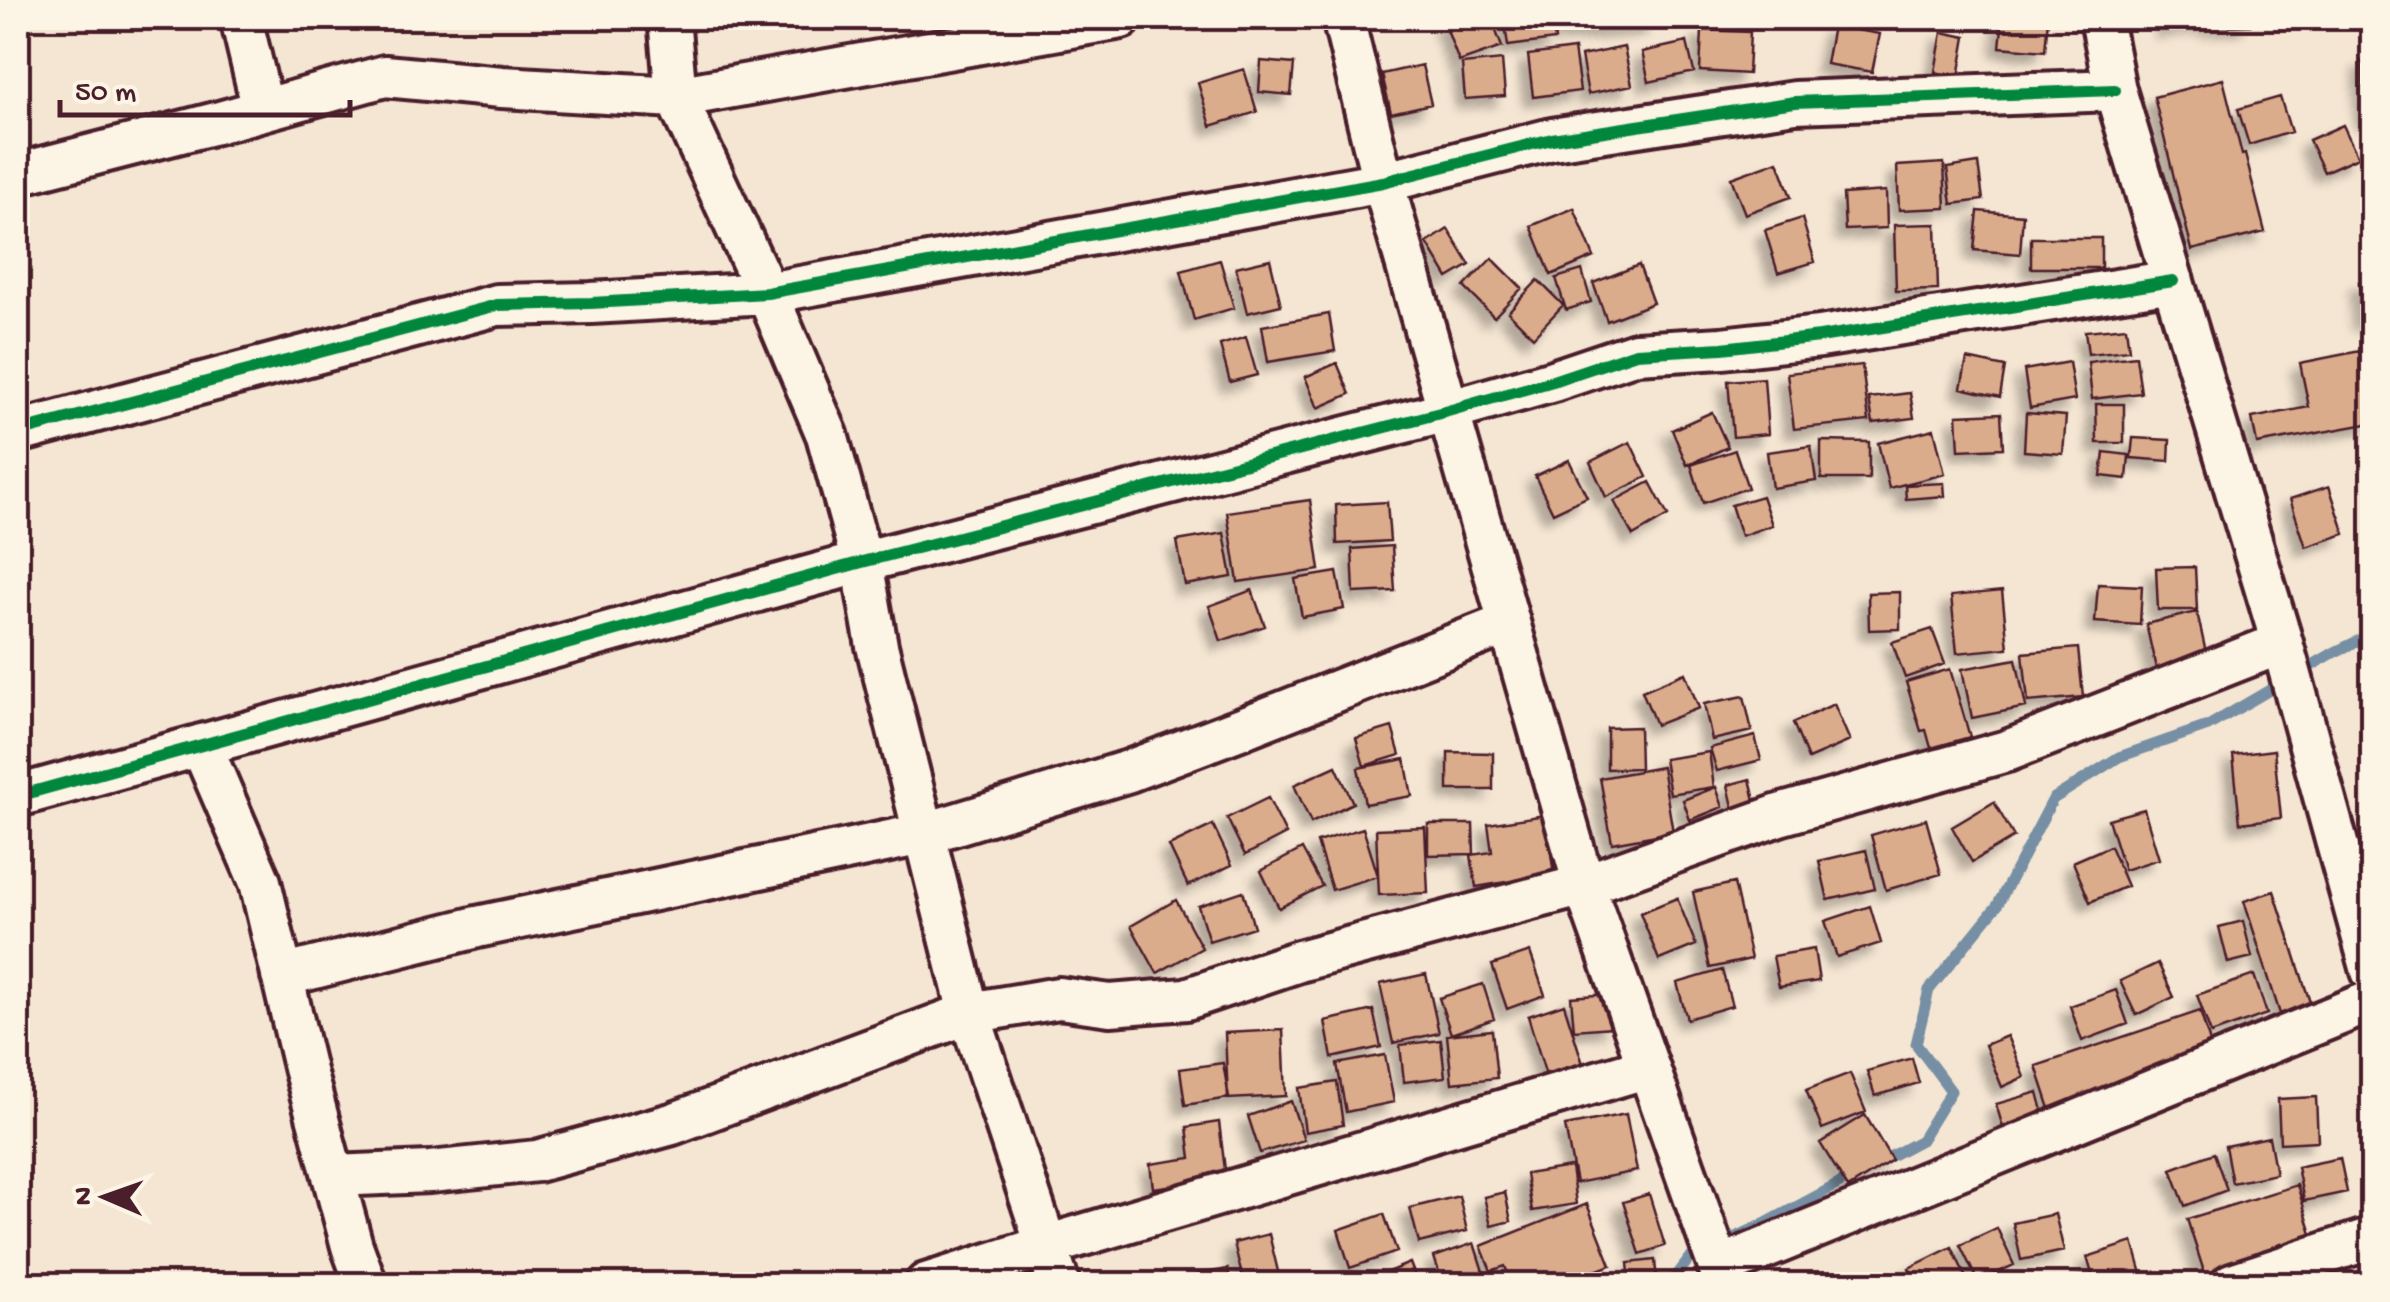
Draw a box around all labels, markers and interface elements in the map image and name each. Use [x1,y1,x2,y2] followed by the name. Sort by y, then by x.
[60,55,350,117] scale bar
[75,77,136,112] text: 50 m
[55,1147,155,1247] north arrow
[68,1187,101,1206] text: N

